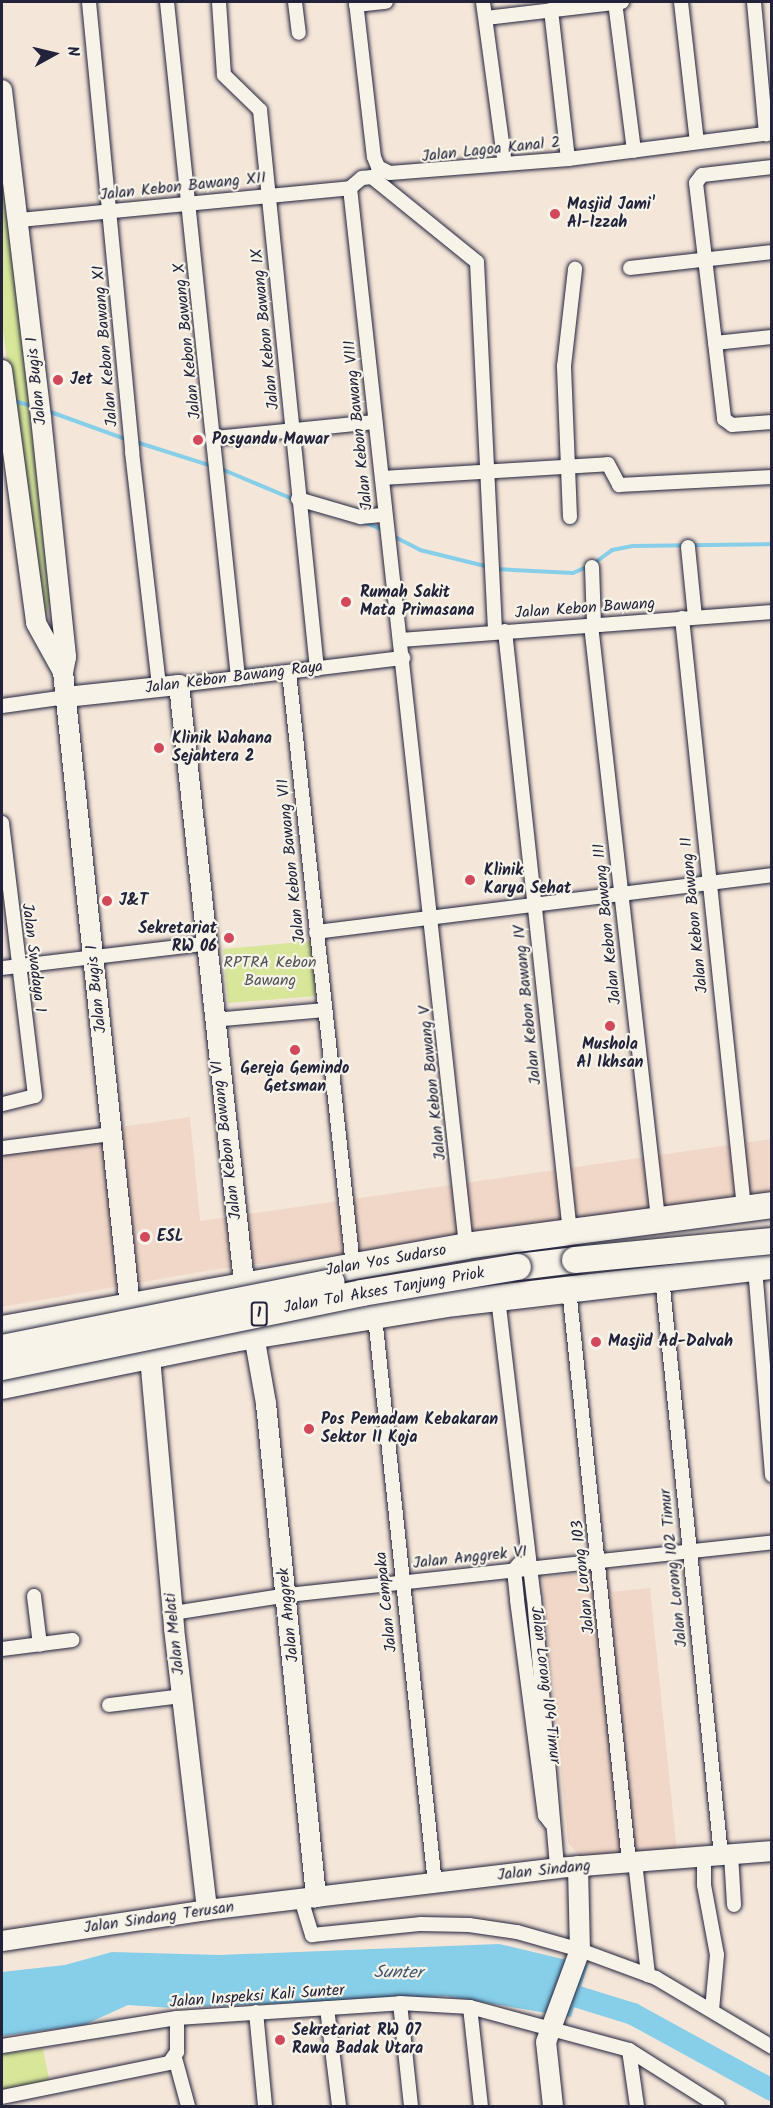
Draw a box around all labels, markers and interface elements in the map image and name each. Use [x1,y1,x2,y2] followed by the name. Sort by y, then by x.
[24,24,84,84] north arrow
[59,45,85,58] text: N
[421,133,561,167] street label: Jalan Lagoa Kanal 2
[99,169,267,205] street label: Jalan Kebon Bawang XII
[567,195,655,233] place label: Masjid Jami' Al-Izzah
[548,207,562,221] marker: Masjid Jami' Al-Izzah
[248,247,284,411] street label: Jalan Kebon Bawang IX
[170,262,206,420] street label: Jalan Kebon Bawang X
[89,264,123,428] street label: Jalan Kebon Bawang XI
[23,336,51,426] street label: Jalan Bugis 1
[341,339,377,511] street label: Jalan Kebon Bawang VIII
[70,370,93,390] place label: Jet
[51,373,65,387] marker: Jet
[212,430,329,450] place label: Posyandu Mawar
[189,431,207,449] marker: Posyandu Mawar
[360,583,474,621] place label: Rumah Sakit Mata Primasana
[337,593,355,611] marker: Rumah Sakit Mata Primasana
[514,595,656,623] street label: Jalan Kebon Bawang
[144,658,324,698] street label: Jalan Kebon Bawang Raya
[172,729,272,767] place label: Klinik Wahana Sejahtera 2
[150,739,168,757] marker: Klinik Wahana Sejahtera 2
[274,778,310,944] street label: Jalan Kebon Bawang VII
[677,836,713,994] street label: Jalan Kebon Bawang II
[590,842,626,1006] street label: Jalan Kebon Bawang III
[484,861,571,899] place label: Klinik Karya Sehat
[461,871,479,889] marker: Klinik Karya Sehat
[119,891,148,911] place label: J&T
[100,894,114,908] marker: J&T
[17,902,49,1014] street label: Jalan Swadaya 1
[138,919,217,957] place label: Sekretariat RW 06
[510,924,546,1086] street label: Jalan Kebon Bawang IV
[222,931,236,945] marker: Sekretariat RW 06
[83,944,111,1034] street label: Jalan Bugis 1
[224,953,316,991] park label: RPTRA Kebon Bawang
[415,1005,451,1161] street label: Jalan Kebon Bawang V
[603,1019,617,1033] marker: Mushola Al Ikhsan
[577,1035,643,1073] place label: Mushola Al Ikhsan
[288,1043,302,1057] marker: Gereja Gemindo Getsman
[208,1059,246,1221] street label: Jalan Kebon Bawang VI
[241,1059,349,1097] place label: Gereja Gemindo Getsman
[157,1227,183,1247] place label: ESL
[138,1230,152,1244] marker: ESL
[324,1241,448,1281] street label: Jalan Yos Sudarso
[282,1264,486,1318] street label: Jalan Tol Akses Tanjung Priok
[250,1302,268,1326] road number: 1
[608,1332,733,1352] place label: Masjid Ad-Dalvah
[589,1335,603,1349] marker: Masjid Ad-Dalvah
[321,1410,498,1448] place label: Pos Pemadam Kebakaran Sektor II Koja
[302,1422,316,1436] marker: Pos Pemadam Kebakaran Sektor II Koja
[656,1488,692,1648] street label: Jalan Lorong 102 Timur
[568,1519,600,1635] street label: Jalan Lorong 103
[412,1542,528,1574] street label: Jalan Anggrek VI
[372,1551,402,1653] street label: Jalan Cempaka
[274,1567,304,1663] street label: Jalan Anggrek
[161,1592,189,1676] street label: Jalan Melati
[526,1605,564,1765] street label: Jalan Lorong 104 Timur
[496,1857,592,1885] street label: Jalan Sindang
[82,1898,236,1938] street label: Jalan Sindang Terusan
[373,1963,423,1985] water label: Sunter
[169,1981,345,2013] street label: Jalan Inspeksi Kali Sunter
[292,2021,423,2059] place label: Sekretariat RW 07 Rawa Badak Utara
[273,2033,287,2047] marker: Sekretariat RW 07 Rawa Badak Utara

